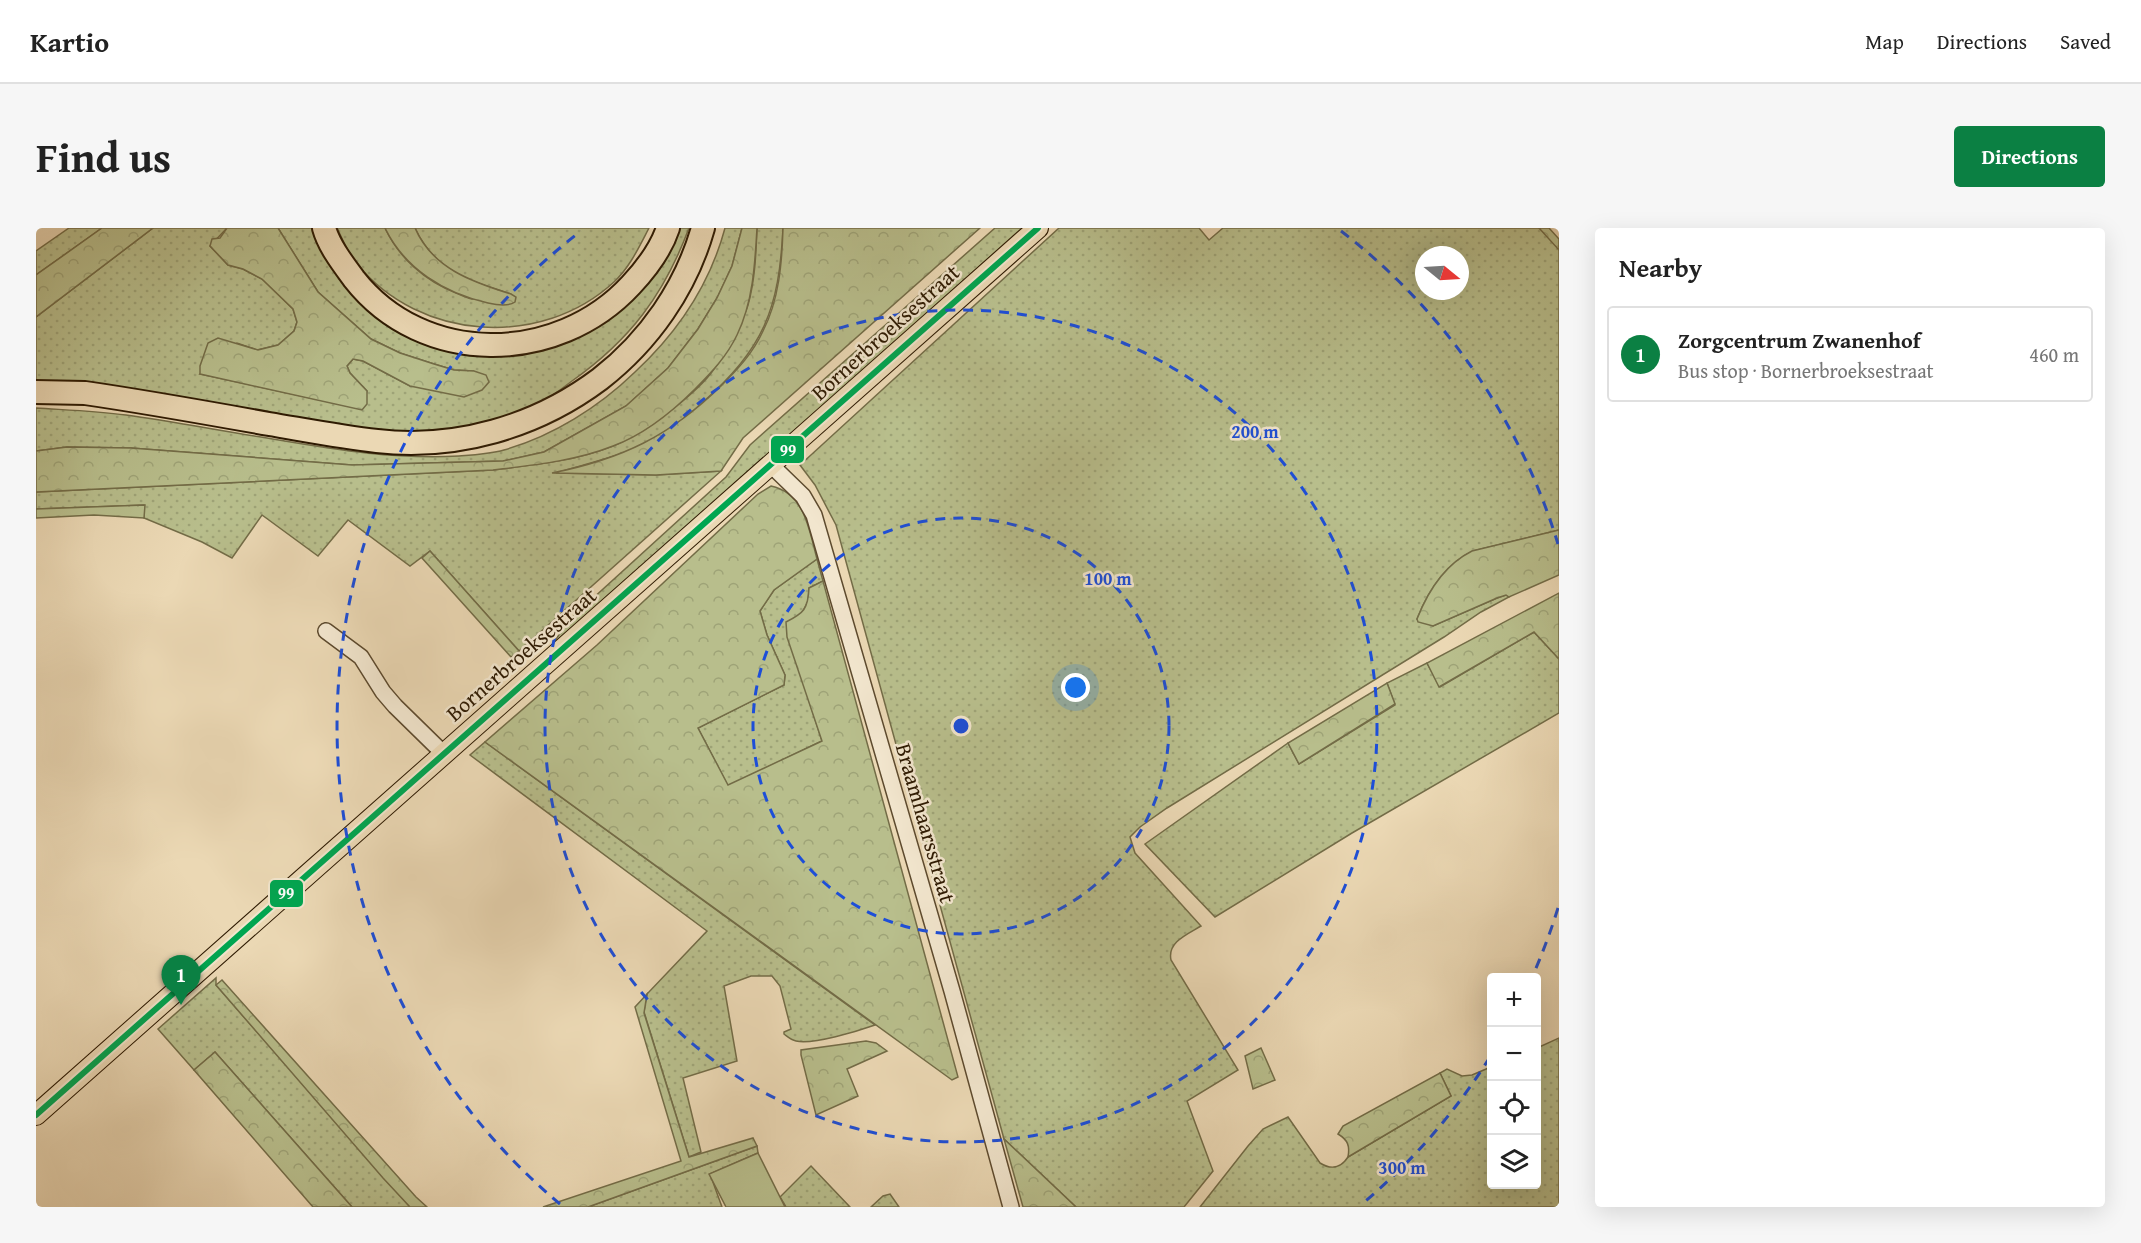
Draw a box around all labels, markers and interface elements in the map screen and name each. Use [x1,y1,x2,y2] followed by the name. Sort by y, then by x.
[30,21,109,62] text: Kartio
[1865,26,1904,57] text: Map
[1937,26,2027,57] text: Directions
[2060,26,2111,57] text: Saved
[36,126,171,187] text: Find us
[1954,126,2105,187] button: Directions
[1415,246,1469,300] north arrow
[1619,248,1702,287] text: Nearby
[804,256,967,408] street label: Bornerbroeksestraat
[1678,324,1920,356] text: Zorgcentrum Zwanenhof
[1635,340,1646,369] text: 1
[2029,340,2079,369] text: 460 m
[1678,356,1934,385] text: Bus stop · Bornerbroeksestraat
[1231,418,1279,445] text: 200 m
[770,435,805,464] line badge: 99
[780,438,796,462] text: 99
[1084,565,1132,592] text: 100 m
[439,579,603,729] street label: Bornerbroeksestraat
[1061,673,1090,702] your location
[951,716,971,736] centre of rings
[888,739,964,907] street label: Braamhaarsstraat
[269,879,304,908] line badge: 99
[278,881,294,905] text: 99
[162,956,200,1005] pin: 1
[1487,973,1541,1189] map controls
[1487,973,1541,1027] button: +
[1487,1027,1541,1081] button: −
[1487,1081,1541,1135] button: locate
[1487,1135,1541,1189] button: layers
[1378,1154,1426,1181] text: 300 m

